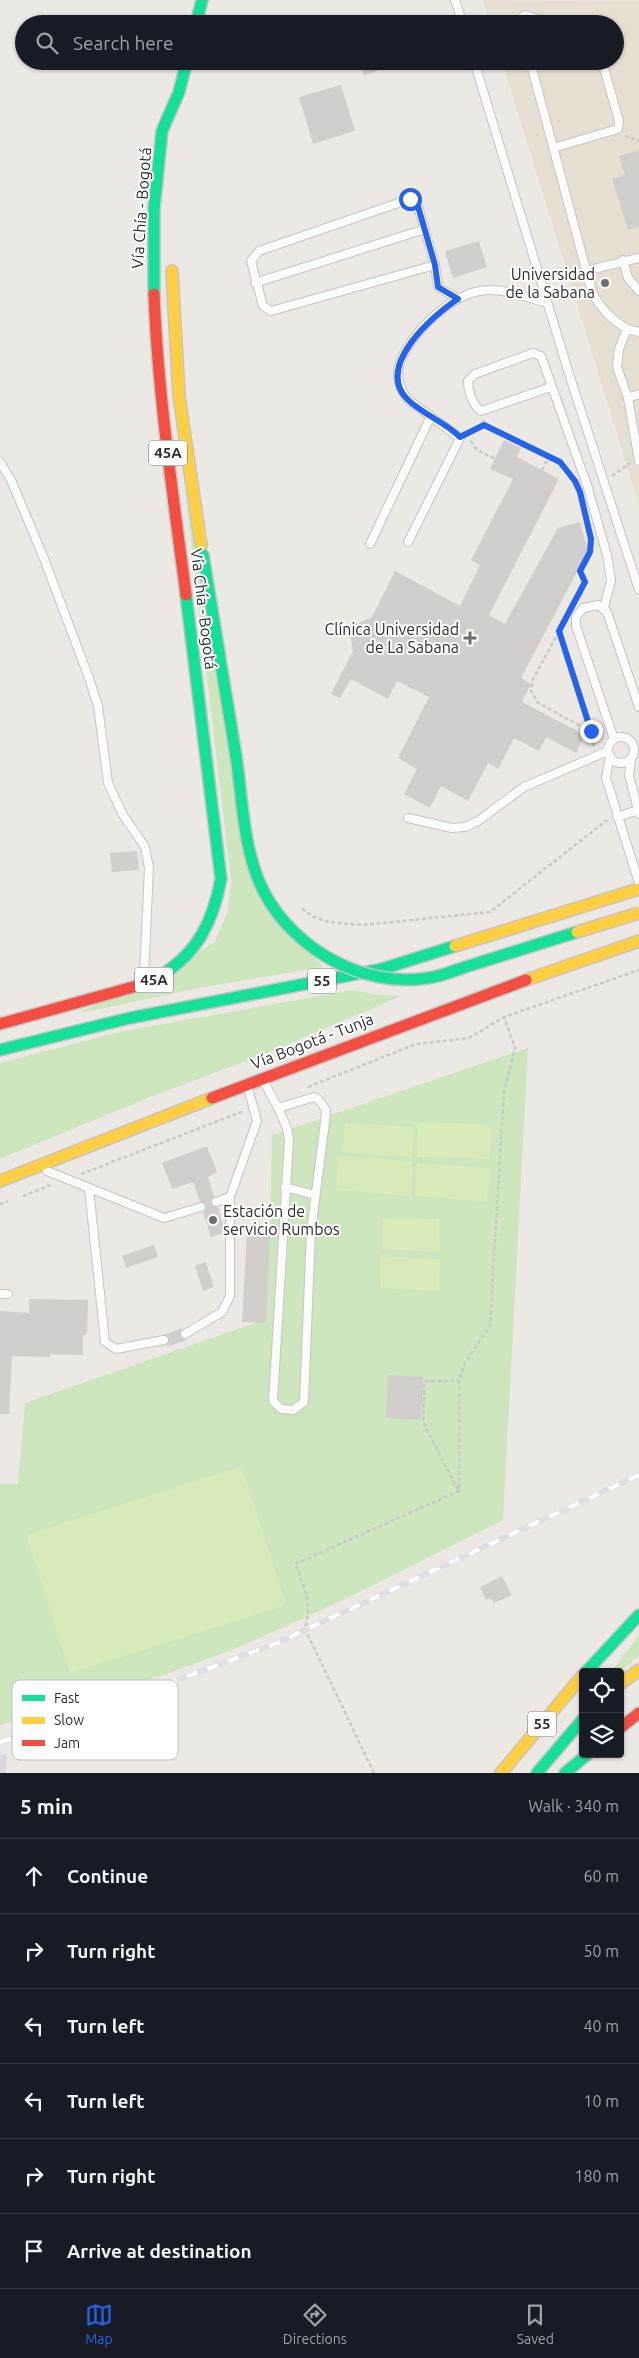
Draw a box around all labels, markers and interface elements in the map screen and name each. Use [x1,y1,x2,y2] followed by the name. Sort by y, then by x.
[15,15,624,70] search box
[33,29,61,57] icon: search
[73,32,173,54] text: Search here
[128,147,154,269] street label: Vía Chía - Bogotá
[399,188,422,211] route start
[505,265,595,301] place label: Universidad de la Sabana
[599,277,611,289] marker: Universidad de la Sabana
[149,440,187,466] road number: 45A
[188,547,220,671] street label: Vía Chía - Bogotá
[324,620,459,656] place label: Clínica Universidad de La Sabana
[463,631,477,645] marker: Clínica Universidad de La Sabana
[580,720,603,743] route end
[135,968,173,992] road number: 45A
[308,968,336,994] road number: 55
[248,1009,376,1073] street label: Vía Bogotá - Tunja
[223,1202,340,1238] place label: Estación de servicio Rumbos
[207,1214,219,1226] marker: Estación de servicio Rumbos
[579,1668,624,1758] map controls
[579,1668,624,1713] button: locate
[12,1680,178,1760] legend
[54,1690,80,1706] text: Fast
[54,1712,84,1728] text: Slow
[528,1712,556,1736] road number: 55
[579,1713,624,1758] button: layers
[54,1735,80,1751] text: Jam
[20,1794,73,1818] text: 5 min
[528,1797,619,1815] text: Walk · 340 m
[20,1862,48,1890] icon: ahead
[67,1865,148,1887] text: Continue
[583,1867,619,1885] text: 60 m
[20,1937,48,1965] icon: right
[67,1940,155,1962] text: Turn right
[583,1942,619,1960] text: 50 m
[20,2012,48,2040] icon: left
[67,2015,145,2037] text: Turn left
[583,2017,619,2035] text: 40 m
[20,2087,48,2115] icon: left
[67,2090,145,2112] text: Turn left
[583,2092,619,2110] text: 10 m
[20,2162,48,2190] icon: right
[67,2165,155,2187] text: Turn right
[574,2167,619,2185] text: 180 m
[20,2237,48,2265] icon: arrive
[67,2240,252,2262] text: Arrive at destination
[85,2301,113,2347] tab: Map
[283,2301,347,2347] tab: Directions
[517,2301,554,2347] tab: Saved

